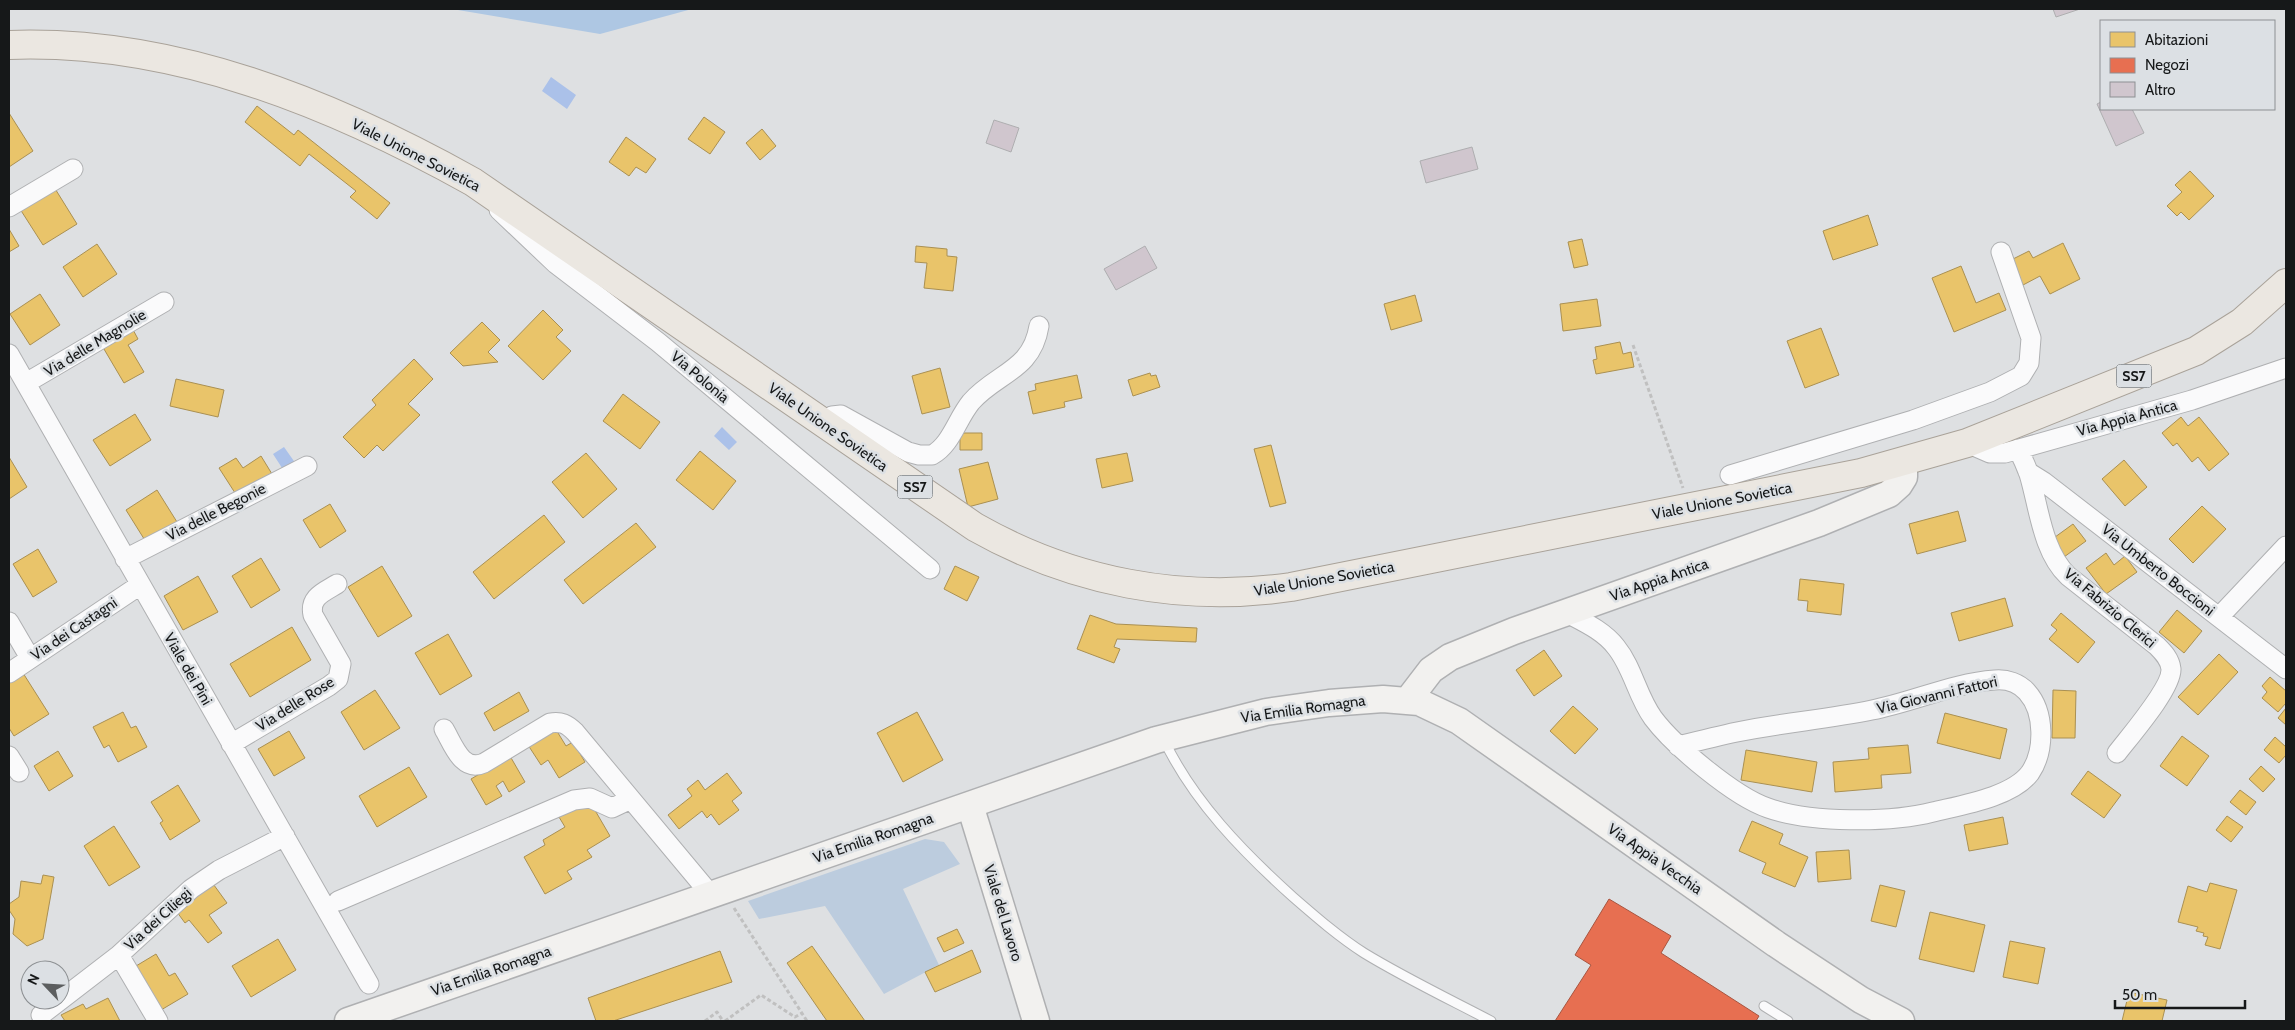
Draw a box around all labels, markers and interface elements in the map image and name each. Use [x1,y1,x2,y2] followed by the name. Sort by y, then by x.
[2100,20,2275,110] legend
[2145,31,2208,49] text: Abitazioni
[2145,56,2189,74] text: Negozi
[2145,81,2175,99] text: Altro
[349,115,484,196] street label: Viale Unione Sovietica
[41,305,149,380] street label: Via delle Magnolie
[667,347,733,407] street label: Via Polonia
[2116,364,2152,388] road number: SS7
[765,379,892,476] street label: Viale Unione Sovietica
[2075,396,2180,440] street label: Via Appia Antica
[898,476,932,498] road number: SS7
[1651,478,1794,523] street label: Viale Unione Sovietica
[163,479,269,545] street label: Via delle Begonie
[2098,520,2218,620] street label: Via Umberto Boccioni
[1607,554,1711,605] street label: Via Appia Antica
[1253,558,1396,600] street label: Viale Unione Sovietica
[2060,564,2160,652] street label: Via Fabrizio Clerici
[27,594,121,664] street label: Via dei Castagni
[160,630,216,708] street label: Viale dei Pini
[1875,672,1999,718] street label: Via Giovanni Fattori
[253,673,338,735] street label: Via delle Rose
[1239,691,1367,727] street label: Via Emilia Romagna
[811,809,936,867] street label: Via Emilia Romagna
[1604,820,1706,899] street label: Via Appia Vecchia
[980,862,1026,964] street label: Viale del Lavoro
[121,884,195,954] street label: Via dei Ciliegi
[429,942,554,1000] street label: Via Emilia Romagna
[20,960,70,1010] north arrow
[23,971,43,988] text: N
[2115,978,2245,1010] scale bar
[2122,986,2157,1004] text: 50 m

